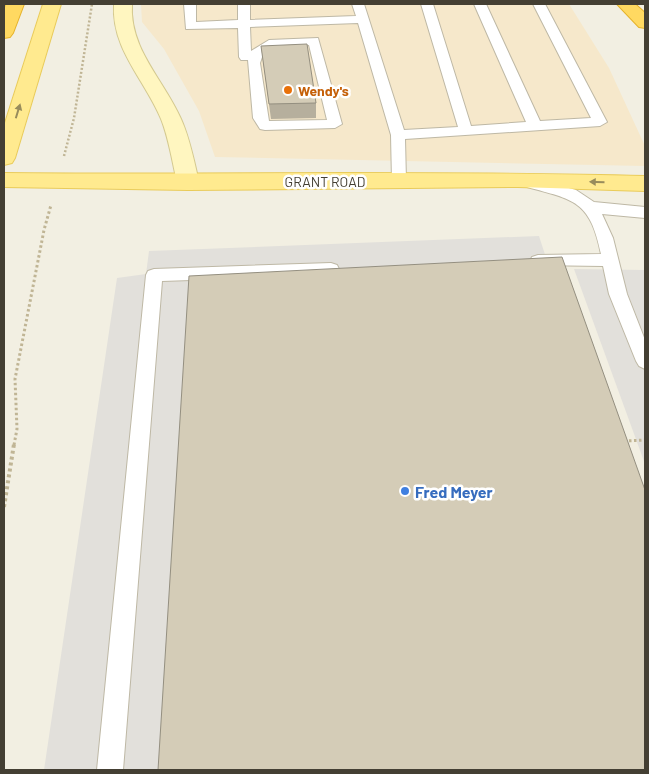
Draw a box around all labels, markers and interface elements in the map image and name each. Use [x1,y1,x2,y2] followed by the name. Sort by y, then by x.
[298,82,349,99] place label: Wendy's
[282,84,294,96] marker: Wendy's
[15,104,23,119] one-way arrow
[285,173,365,190] street label: GRANT ROAD
[588,178,604,186] one-way arrow
[415,482,493,501] place label: Fred Meyer
[399,485,411,497] marker: Fred Meyer

